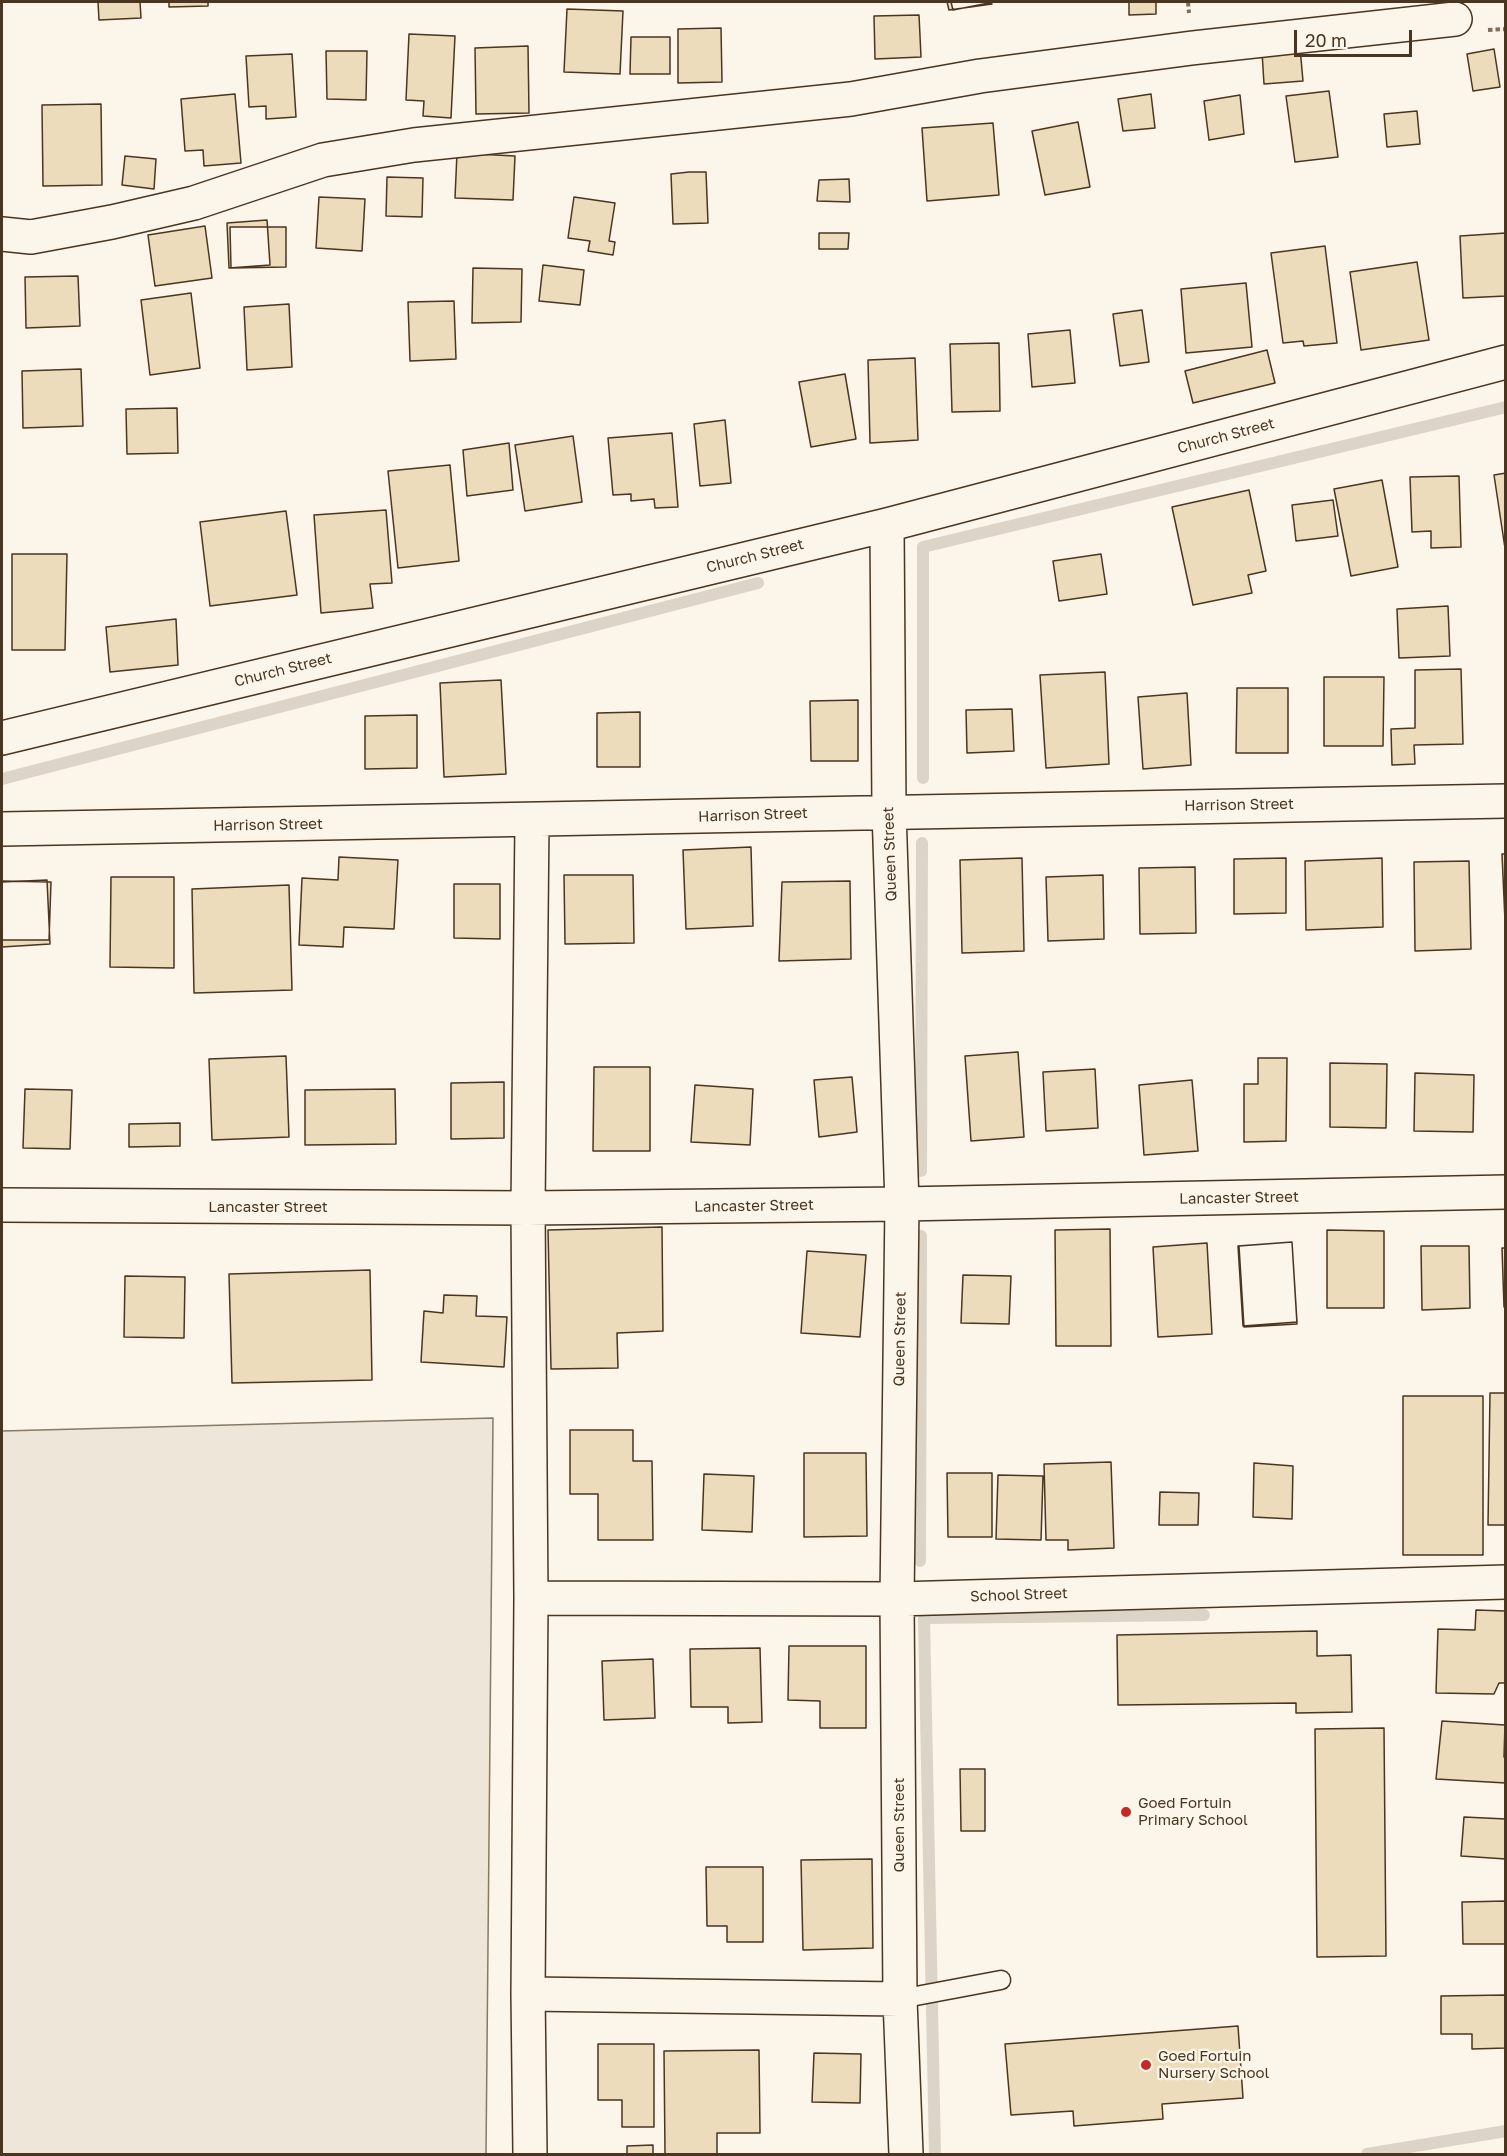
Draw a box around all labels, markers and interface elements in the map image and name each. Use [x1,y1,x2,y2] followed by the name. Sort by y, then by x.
[1297,18,1416,56] scale bar
[1305,29,1347,51] text: 20 m
[1175,414,1277,458] street label: Church Street
[704,535,806,577] street label: Church Street
[232,649,334,691] street label: Church Street
[1184,795,1294,815] street label: Harrison Street
[698,804,808,826] street label: Harrison Street
[879,806,901,902] street label: Queen Street
[213,815,323,835] street label: Harrison Street
[1179,1188,1299,1208] street label: Lancaster Street
[694,1196,814,1216] street label: Lancaster Street
[208,1198,328,1216] street label: Lancaster Street
[890,1291,910,1387] street label: Queen Street
[970,1584,1068,1606] street label: School Street
[890,1778,908,1872] street label: Queen Street
[1138,1794,1248,1829] place label: Goed Fortuin Primary School
[1119,1805,1133,1819] marker: Goed Fortuin Primary School
[1158,2047,1269,2082] place label: Goed Fortuin Nursery School
[1139,2058,1153,2072] marker: Goed Fortuin Nursery School

